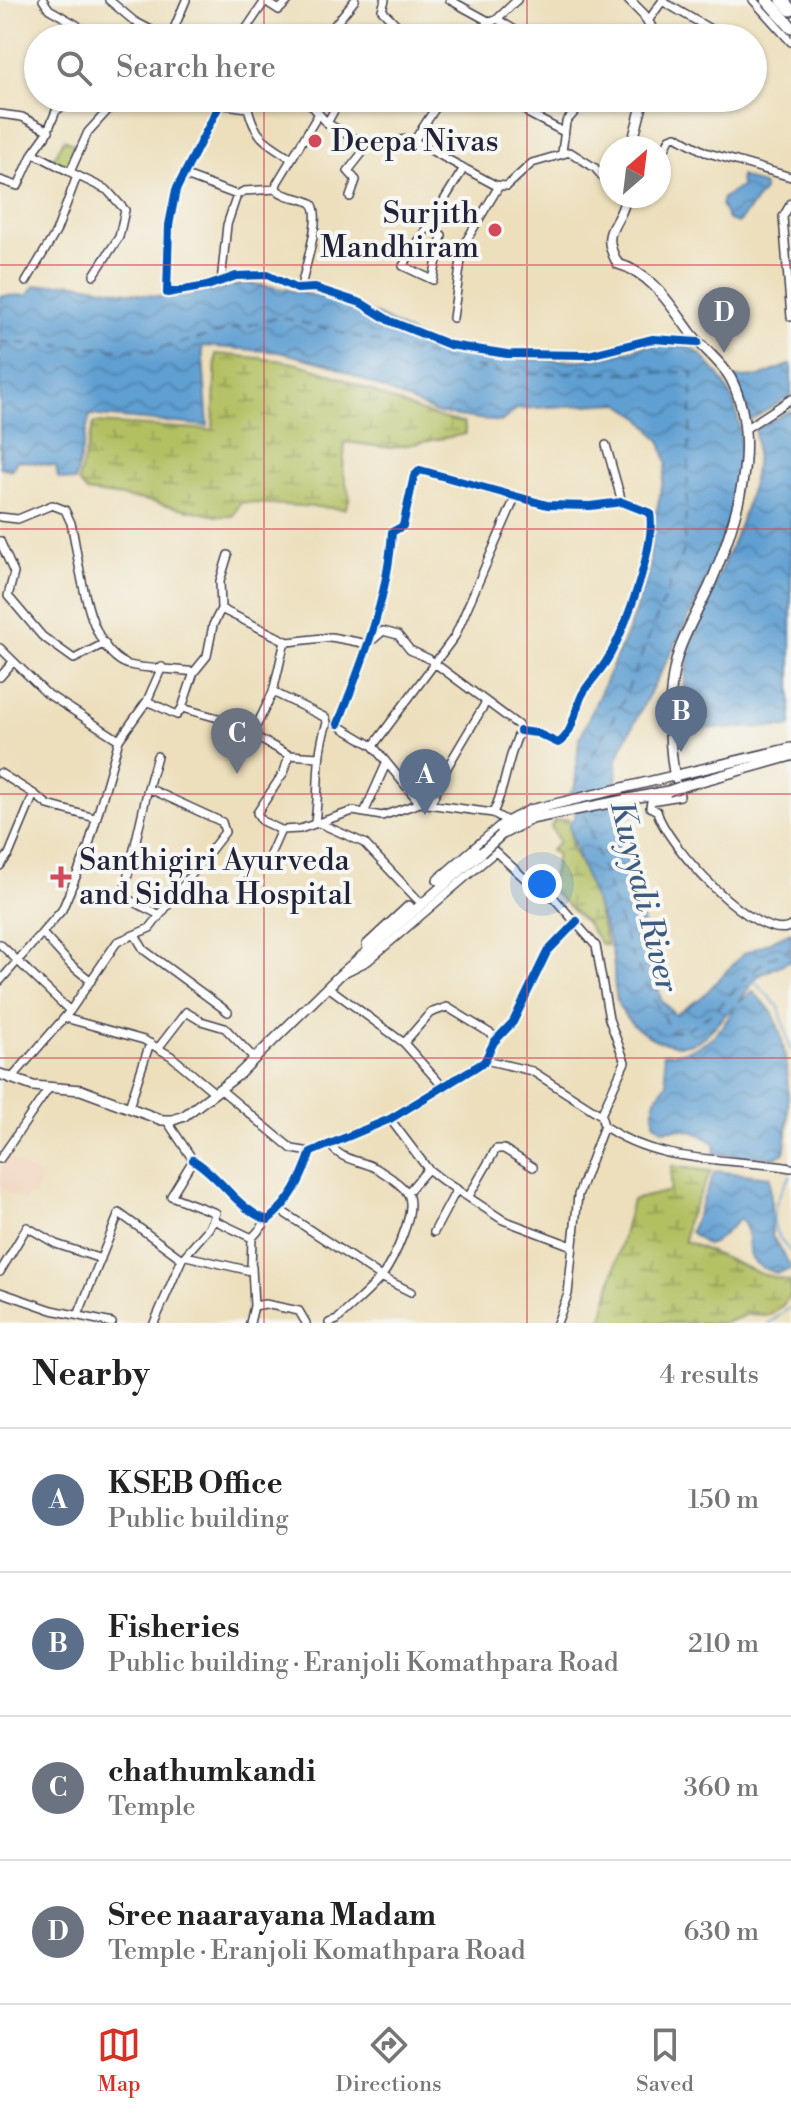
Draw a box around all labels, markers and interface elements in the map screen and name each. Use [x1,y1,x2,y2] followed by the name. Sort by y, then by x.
[24,24,767,112] search box
[52,46,96,90] icon: search
[116,49,276,87] text: Search here
[331,123,499,161] place label: Deepa Nivas
[306,132,324,150] marker: Deepa Nivas
[599,136,671,208] north arrow
[320,195,479,267] place label: Surjith Mandhiram
[486,221,504,239] marker: Surjith Mandhiram
[698,287,750,353] pin: D
[655,686,707,752] pin: B
[211,708,263,774] pin: C
[399,749,451,815] pin: A
[601,796,688,998] water label: Kuyyali River
[79,842,352,914] place label: Santhigiri Ayurveda and Siddha Hospital
[522,864,562,904] your location
[50,866,72,888] marker: Santhigiri Ayurveda and Siddha Hospital
[32,1354,150,1396] text: Nearby
[660,1359,759,1391] text: 4 results
[108,1465,283,1503] text: KSEB Office
[49,1484,67,1516] text: A
[688,1484,759,1516] text: 150 m
[108,1503,289,1535] text: Public building
[108,1609,240,1647] text: Fisheries
[48,1628,68,1660] text: B
[688,1628,759,1660] text: 210 m
[108,1647,619,1679] text: Public building · Eranjoli Komathpara Road
[108,1753,316,1791] text: chathumkandi
[49,1772,67,1804] text: C
[684,1772,759,1804] text: 360 m
[108,1791,196,1823] text: Temple
[108,1897,436,1935] text: Sree naarayana Madam
[48,1916,68,1948] text: D
[684,1916,759,1948] text: 630 m
[108,1935,526,1967] text: Temple · Eranjoli Komathpara Road
[97,2023,141,2098] tab: Map
[336,2023,442,2098] tab: Directions
[636,2023,694,2098] tab: Saved

